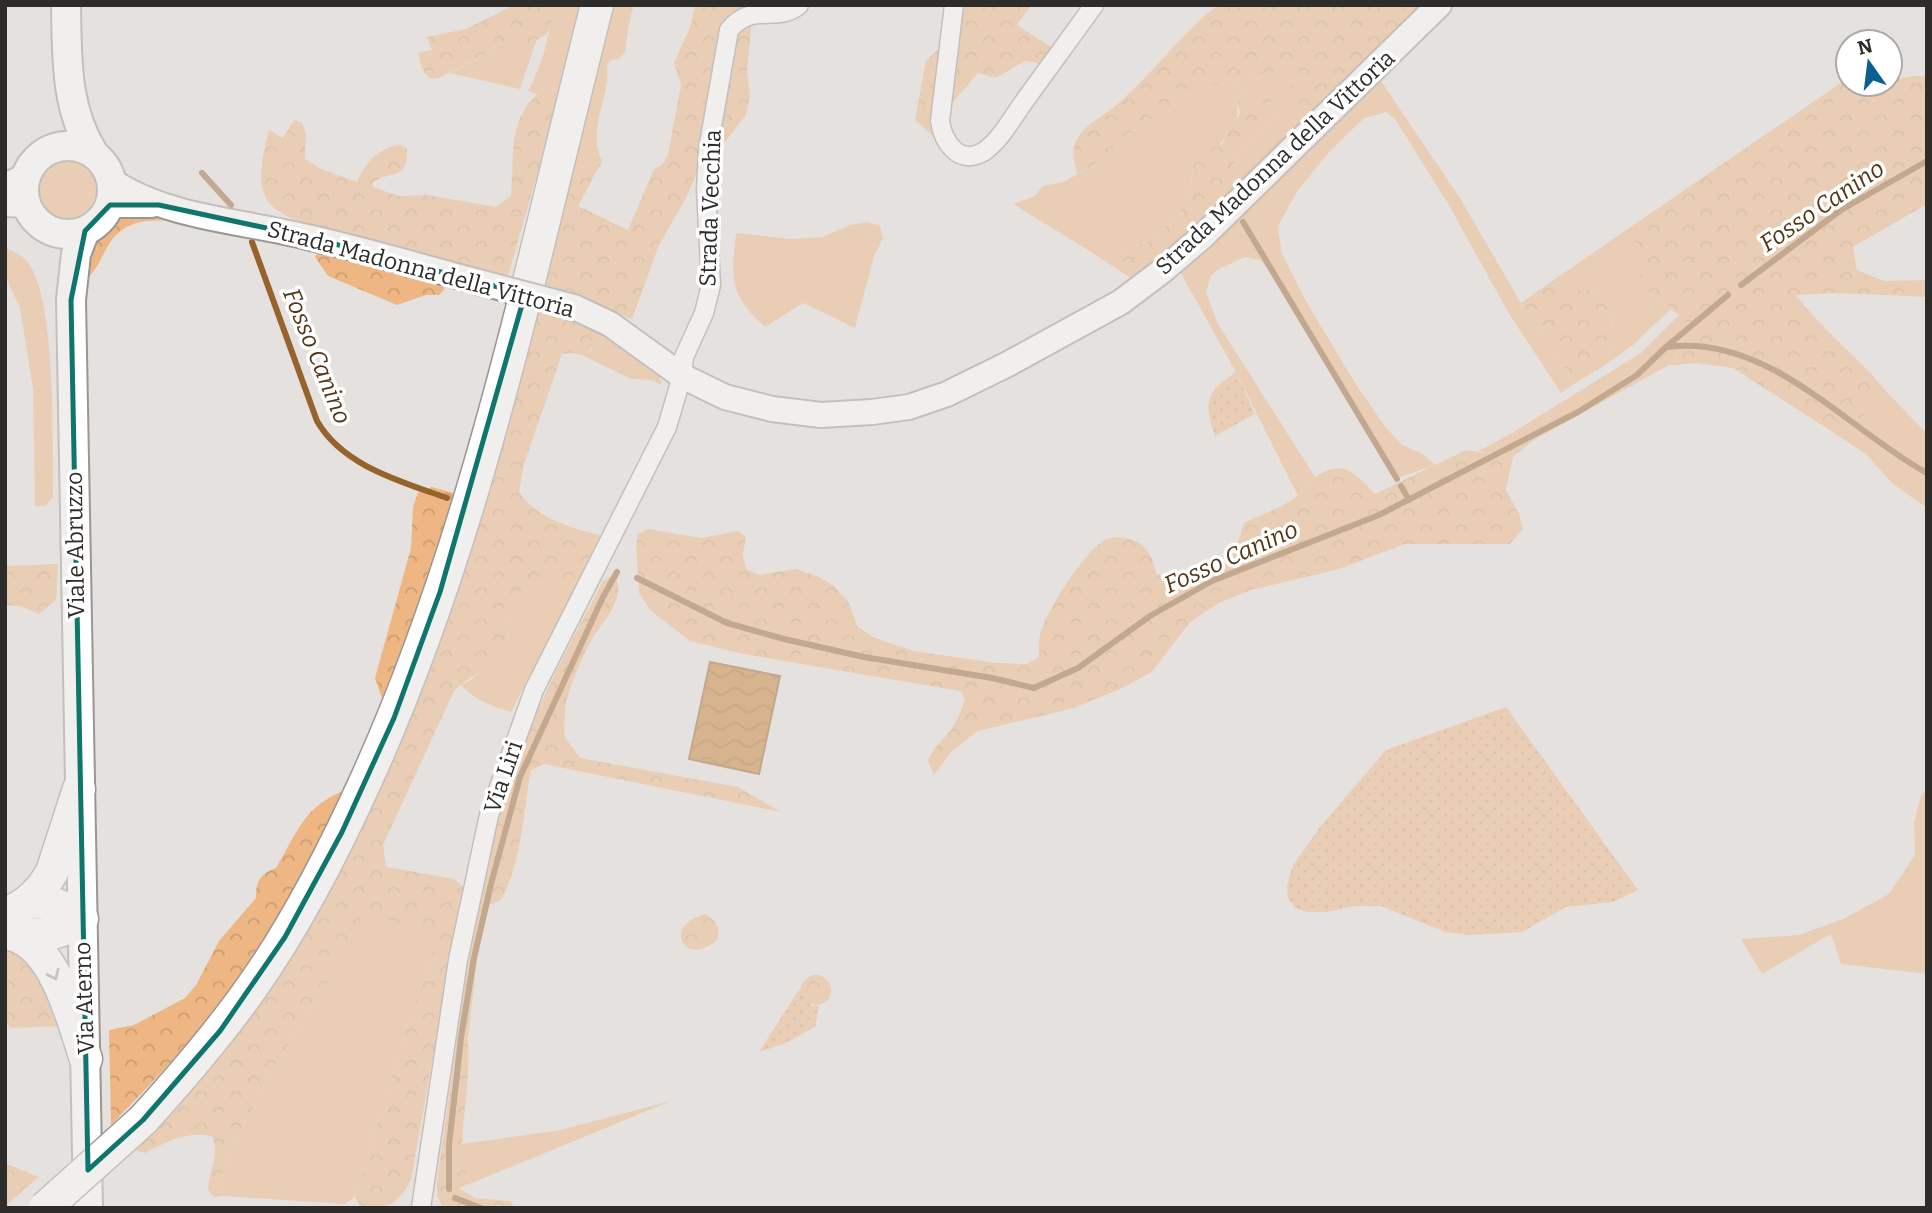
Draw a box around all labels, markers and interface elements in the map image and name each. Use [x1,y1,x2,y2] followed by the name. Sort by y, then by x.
[1834,28,1904,98] north arrow
[1855,34,1875,60] text: N
[1150,43,1401,280] street label: Strada Madonna della Vittoria
[693,128,727,287] street label: Strada Vecchia
[1755,154,1889,258] water label: Fosso Canino
[264,214,578,324] street label: Strada Madonna della Vittoria
[277,284,357,428] water label: Fosso Canino
[60,471,90,619] street label: Viale Abruzzo
[1160,515,1302,599] water label: Fosso Canino
[478,737,528,817] street label: Via Liri
[68,941,100,1055] street label: Via Aterno
[46,968,60,980] one-way arrow

